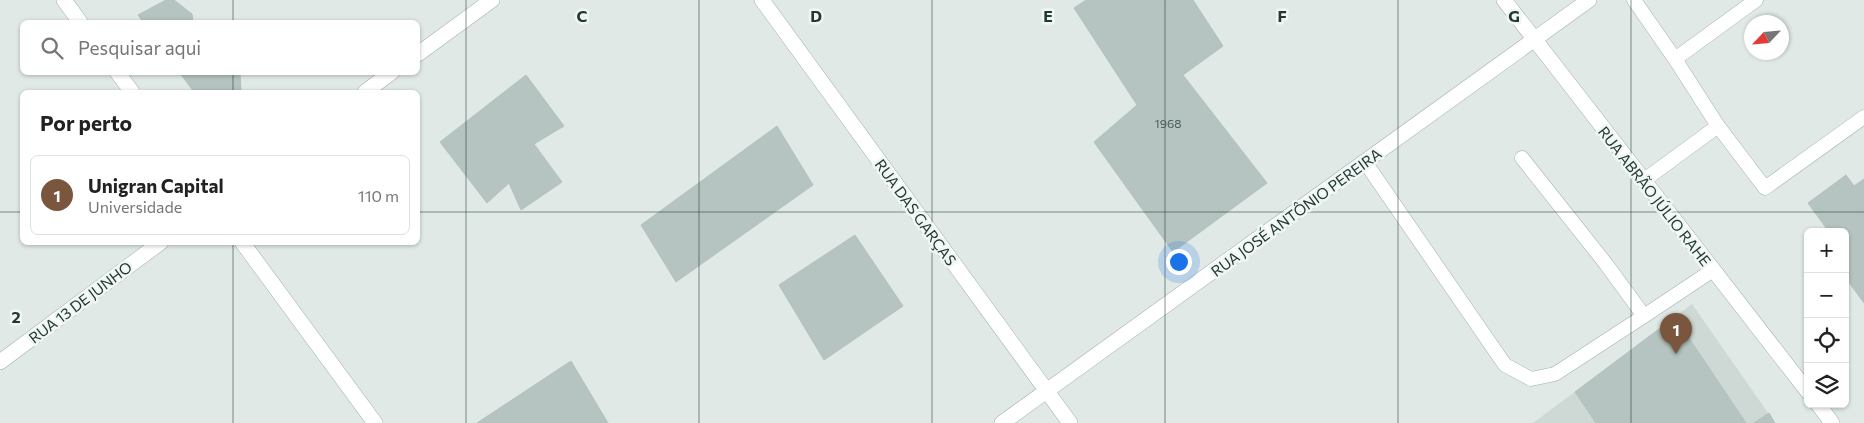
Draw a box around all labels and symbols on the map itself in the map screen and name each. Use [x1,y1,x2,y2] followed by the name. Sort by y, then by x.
[577,6,588,25] text: C
[810,6,822,25] text: D
[1043,6,1053,25] text: E
[1277,6,1287,25] text: F
[1508,6,1520,25] text: G
[1744,15,1789,60] north arrow
[1155,116,1181,130] house number: 1968
[1595,122,1716,270] street label: RUA ABRÃO JÚLIO RAHE
[1207,143,1385,280] street label: RUA JOSÉ ANTÔNIO PEREIRA
[871,155,961,269] street label: RUA DAS GARÇAS
[1166,249,1192,275] your location
[25,257,135,347] street label: RUA 13 DE JUNHO
[11,307,21,326] text: 2
[1660,313,1692,354] pin: 1

